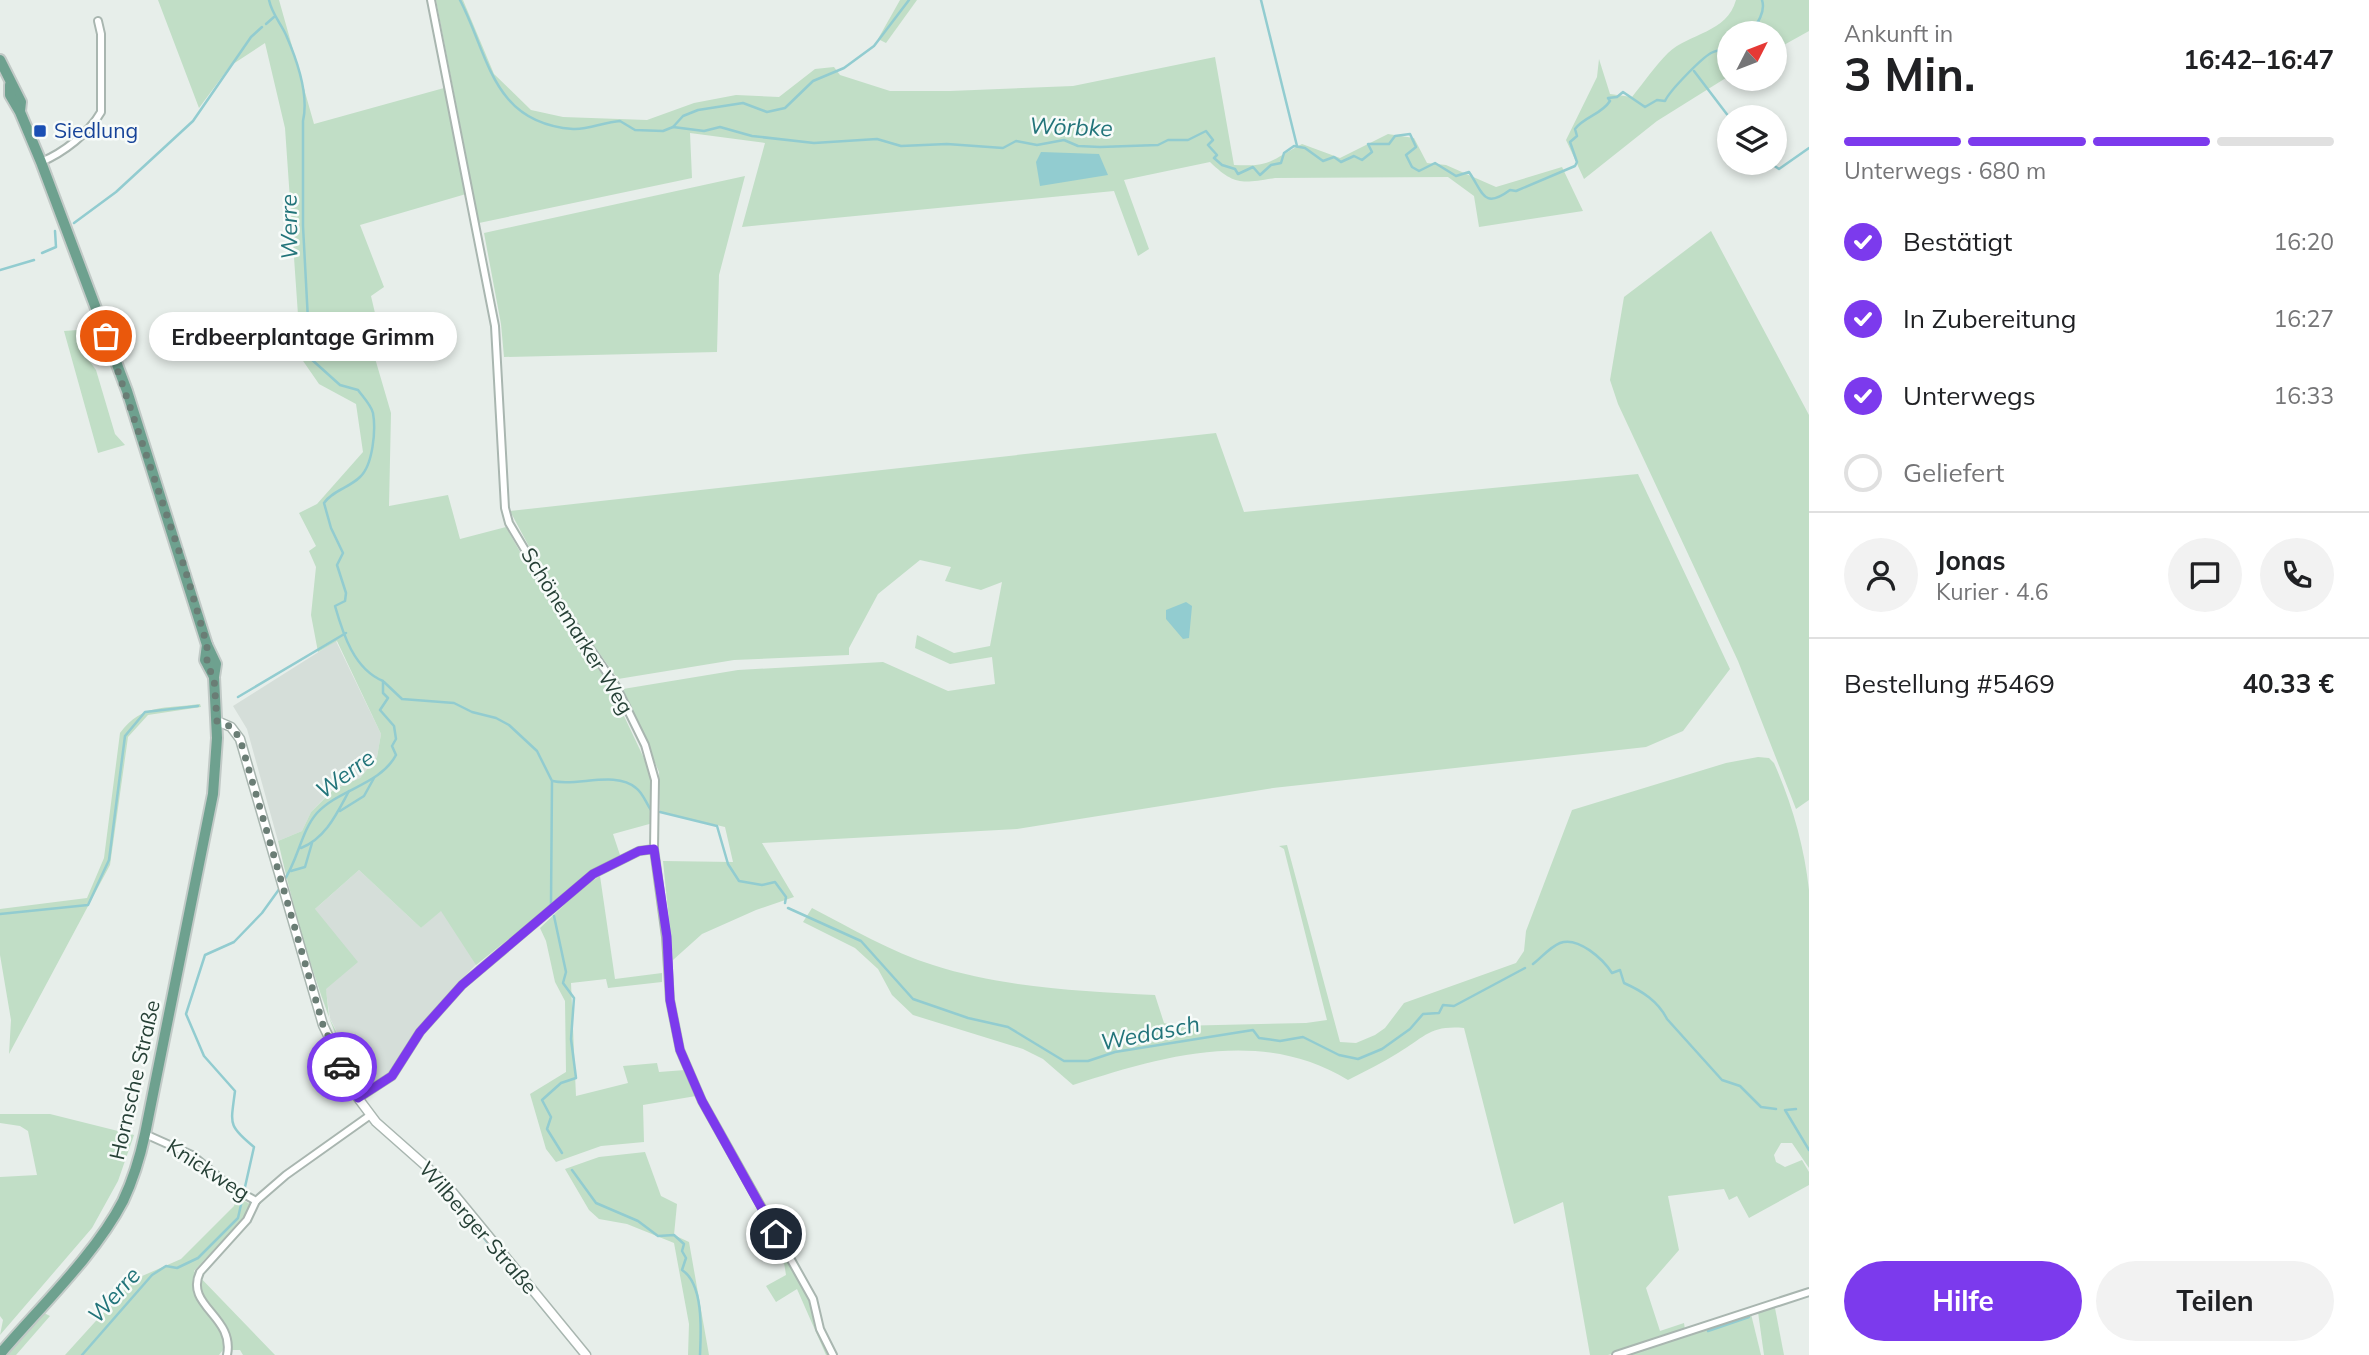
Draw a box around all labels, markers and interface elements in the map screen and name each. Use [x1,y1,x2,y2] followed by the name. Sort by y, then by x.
[1844,19,1953,48] text: Ankunft in
[1717,21,1787,91] north arrow
[1717,21,1787,175] map controls
[2183,43,2334,76] text: 16:42–16:47
[1844,45,1975,103] text: 3 Min.
[1717,105,1787,175] button: layers
[1029,111,1113,142] water label: Wörbke
[54,117,138,143] place label: Siedlung
[32,123,48,139] marker: Siedlung
[1844,156,2046,185] text: Unterwegs · 680 m
[273,194,304,260] water label: Werre
[1844,223,1882,261] icon: check
[1903,225,2012,258] text: Bestätigt
[2274,227,2334,256] text: 16:20
[1844,300,1882,338] icon: check
[1903,302,2076,335] text: In Zubereitung
[2274,304,2334,333] text: 16:27
[76,306,136,366] pin
[148,312,456,360] callout: Erdbeerplantage Grimm
[87,317,125,355] icon: bag
[171,322,435,351] text: Erdbeerplantage Grimm
[1844,377,1882,415] icon: check
[1903,379,2036,412] text: Unterwegs
[2274,381,2334,410] text: 16:33
[1903,456,2004,489] text: Geliefert
[1844,538,1918,612] button: person
[2168,538,2242,612] button: chat
[2260,538,2334,612] button: phone
[516,542,640,719] street label: Schönemarker Weg
[1936,544,2006,577] text: Jonas
[1936,577,2048,606] text: Kurier · 4.6
[1844,667,2055,700] text: Bestellung #5469
[2242,667,2334,700] text: 40.33 €
[310,743,380,805] water label: Werre
[103,997,165,1162] street label: Hornsche Straße
[1098,1009,1202,1056] water label: Wedasch
[307,1032,377,1102] courier
[323,1048,361,1086] icon: car
[162,1133,255,1206] street label: Knickweg
[414,1156,543,1299] street label: Wilberger Straße
[746,1204,806,1264] pin
[757,1215,795,1253] icon: home
[81,1261,146,1329] water label: Werre
[1844,1261,2082,1341] button: Hilfe
[2096,1261,2334,1341] button: Teilen

